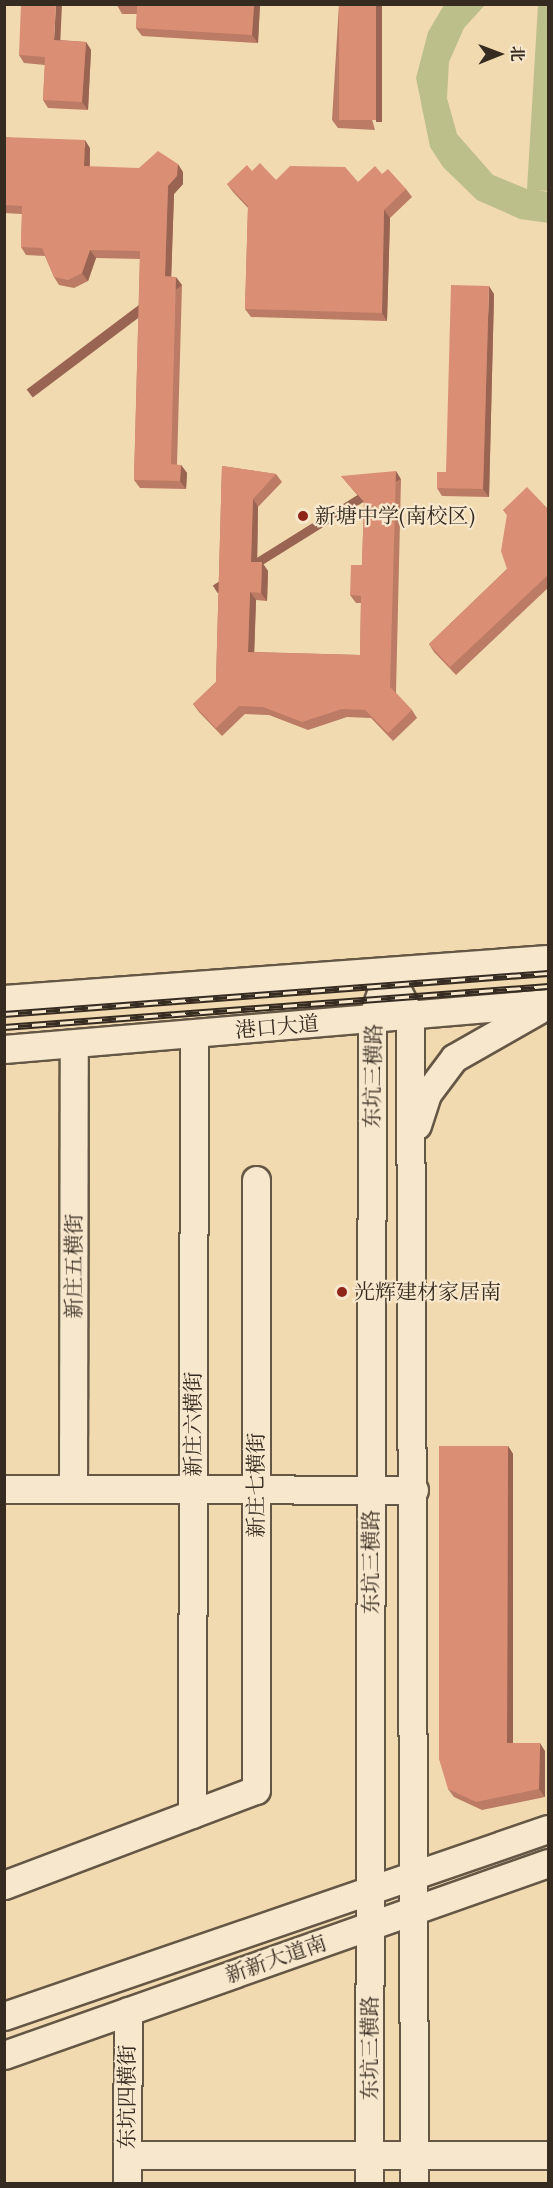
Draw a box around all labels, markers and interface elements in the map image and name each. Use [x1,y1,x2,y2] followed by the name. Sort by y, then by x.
[469,24,529,84] north arrow
[507,45,528,62] text: 北
[315,503,475,529] place label: 新塘中学(南校区)
[296,509,310,523] marker: 新塘中学(南校区)
[234,1011,320,1043] street label: 港口大道
[359,1023,387,1129] street label: 东坑三横路
[61,1214,87,1318] street label: 新庄五横街
[354,1279,501,1305] place label: 光辉建材家居南
[335,1285,349,1299] marker: 光辉建材家居南
[180,1372,206,1476] street label: 新庄六横街
[243,1433,269,1537] street label: 新庄七横街
[358,1510,384,1614] street label: 东坑三横路
[222,1930,330,1988] street label: 新新大道南
[357,1996,383,2100] street label: 东坑三横路
[114,2045,140,2149] street label: 东坑四横街

